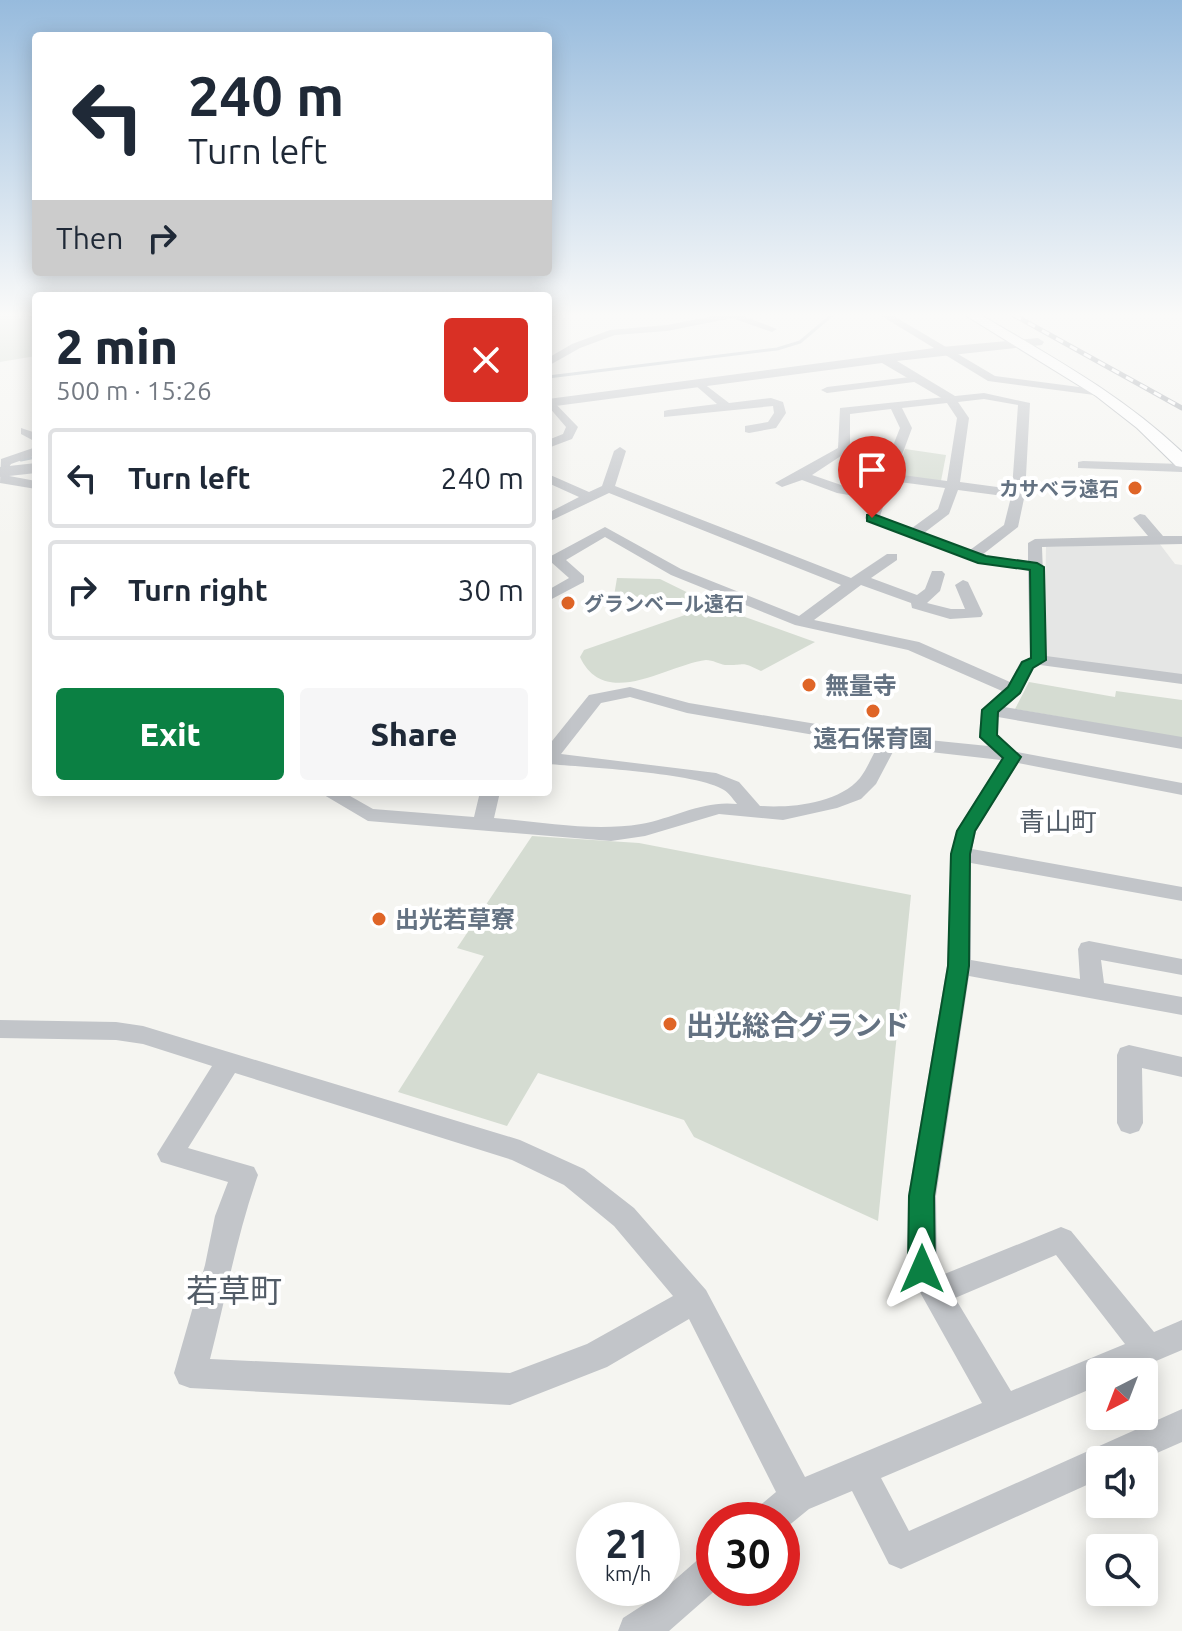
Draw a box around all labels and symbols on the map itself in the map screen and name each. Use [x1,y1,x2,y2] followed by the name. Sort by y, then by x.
[838,436,906,518] pin
[999,477,1119,500] place label: カサベラ遠石
[1126,479,1144,497] marker: カサベラ遠石
[584,592,744,615] place label: グランベール遠石
[559,594,577,612] marker: グランベール遠石
[825,672,897,699] place label: 無量寺
[800,676,818,694] marker: 無量寺
[864,702,882,720] marker: 遠石保育園
[813,725,933,752] place label: 遠石保育園
[1019,807,1097,836] district label: 青山町
[395,906,515,933] place label: 出光若草寮
[370,910,388,928] marker: 出光若草寮
[686,1009,910,1040] place label: 出光総合グランド
[661,1015,679,1033] marker: 出光総合グランド
[880,1227,964,1311] position arrow
[186,1272,282,1308] district label: 若草町
[1086,1358,1158,1430] north arrow
[696,1502,800,1606] speed limit sign: 30

